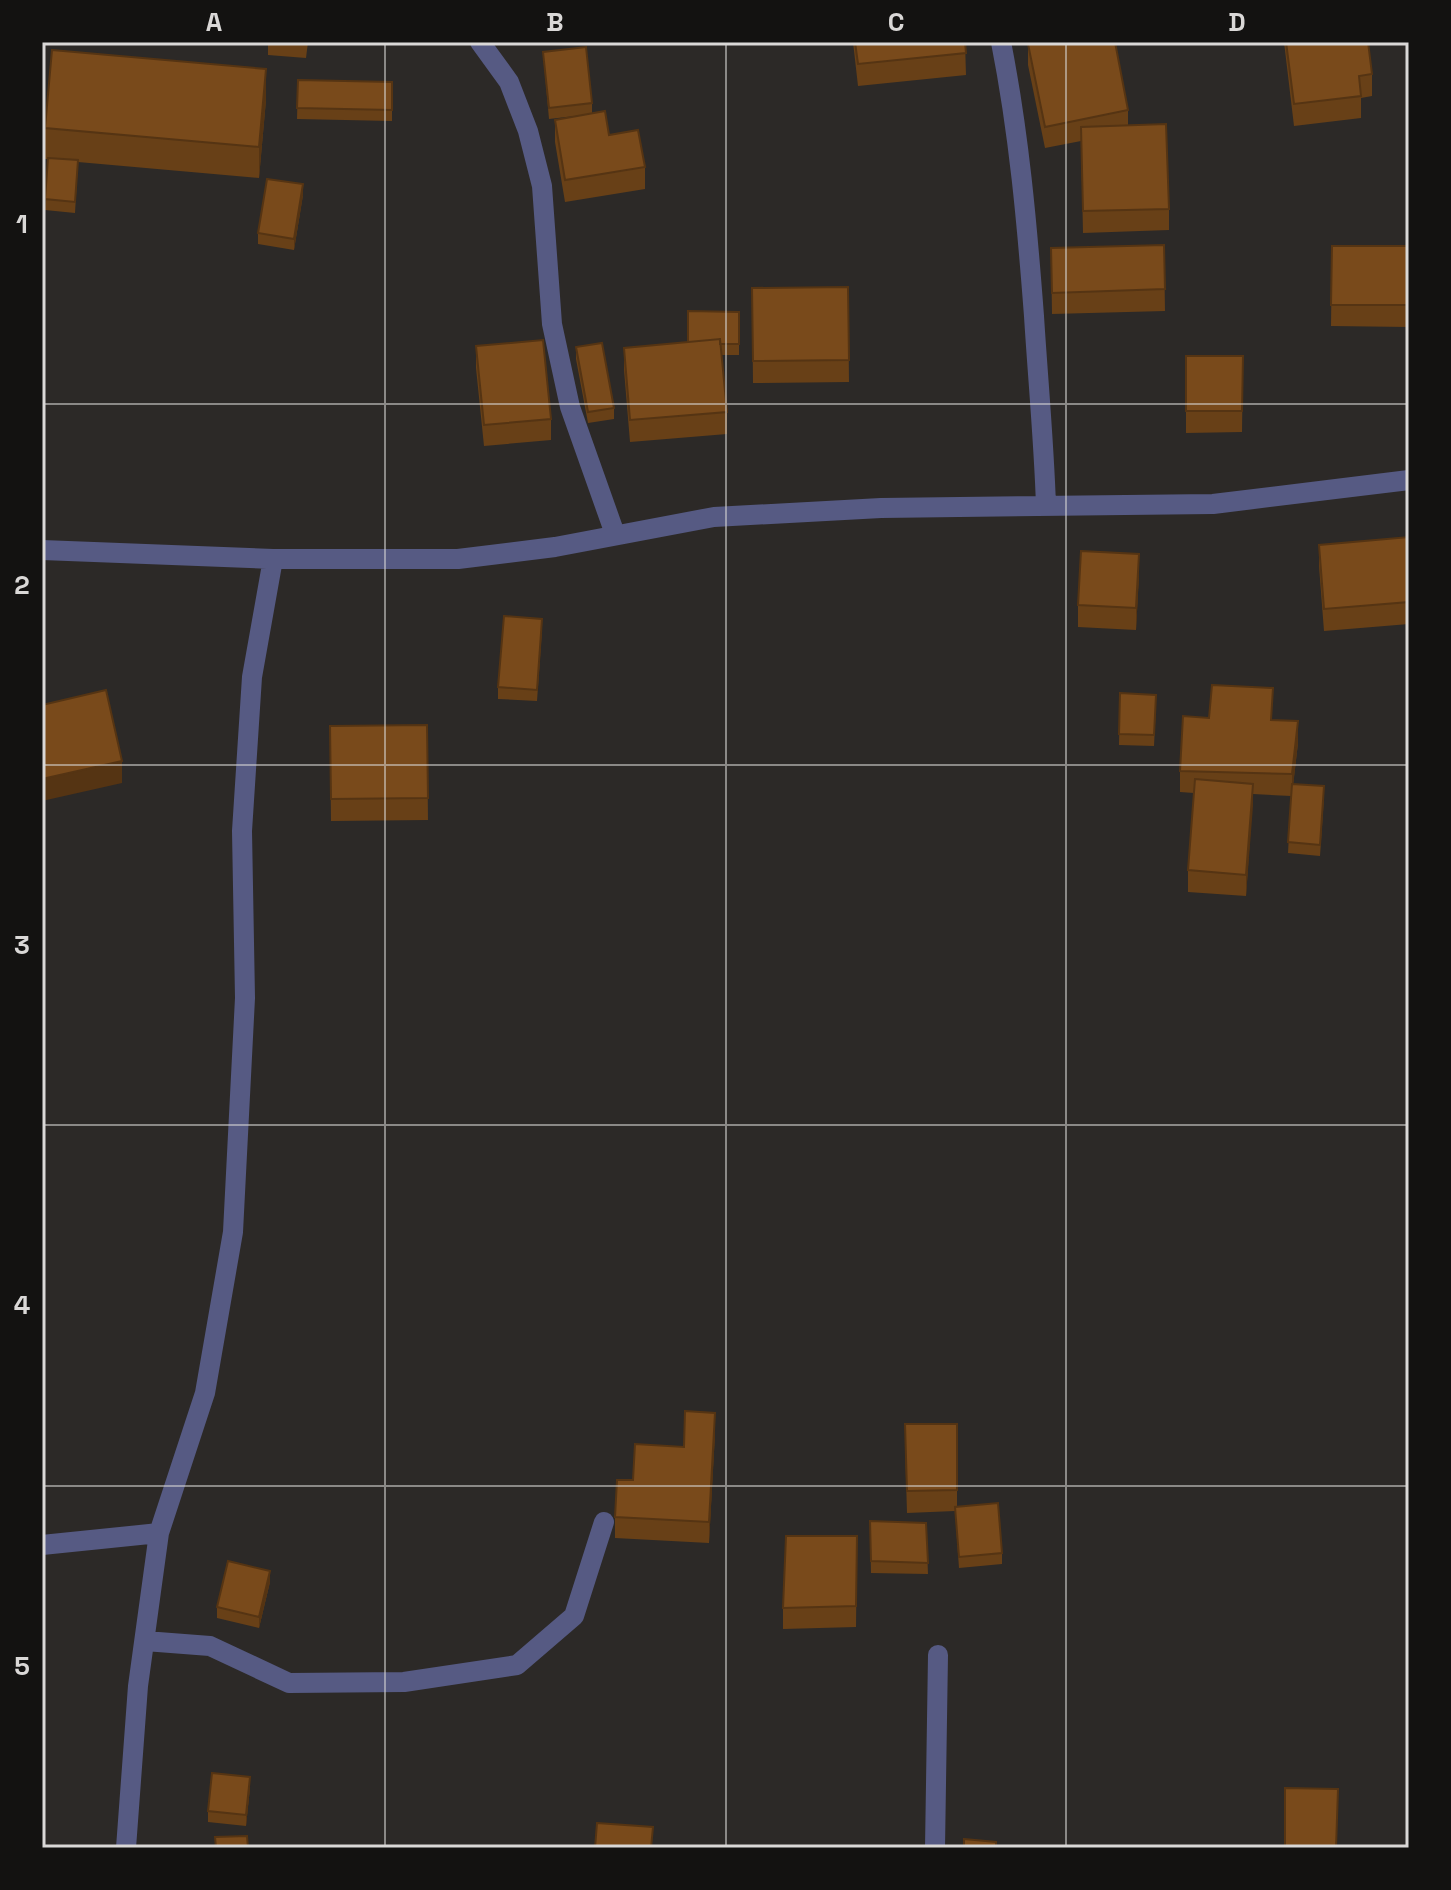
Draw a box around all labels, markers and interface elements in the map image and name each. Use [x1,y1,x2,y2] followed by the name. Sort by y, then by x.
[206,5,223,39] text: A
[546,5,564,39] text: B
[888,5,904,39] text: C
[1228,5,1246,39] text: D
[16,207,28,241] text: 1
[14,568,30,602] text: 2
[14,928,30,962] text: 3
[14,1288,30,1322] text: 4
[14,1649,30,1683] text: 5

